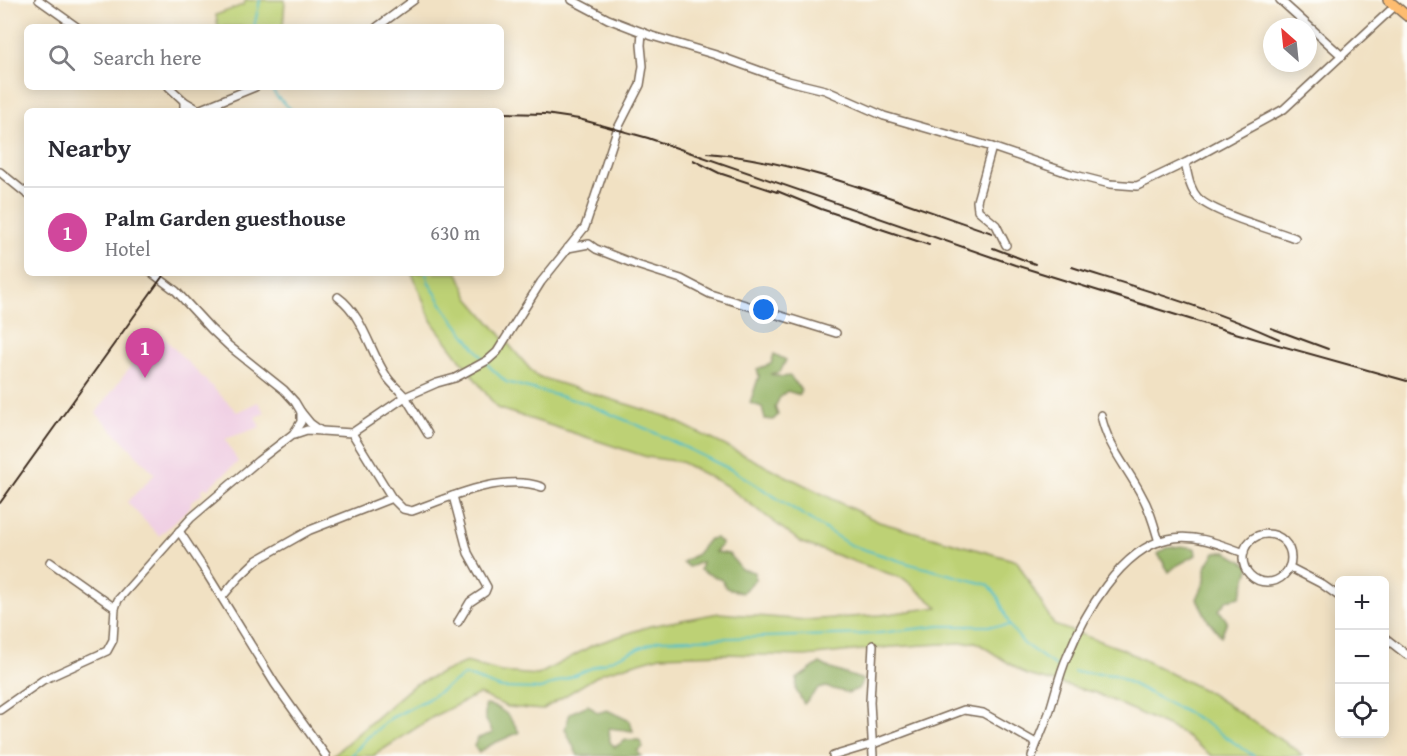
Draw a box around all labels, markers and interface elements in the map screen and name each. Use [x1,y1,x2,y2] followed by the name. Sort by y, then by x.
[1263,18,1317,72] north arrow
[24,24,504,90] search box
[45,41,78,74] icon: search
[93,41,202,73] text: Search here
[48,128,131,167] text: Nearby
[105,202,346,234] text: Palm Garden guesthouse
[62,218,73,247] text: 1
[430,218,480,247] text: 630 m
[105,234,151,263] text: Hotel
[749,295,778,324] your location
[126,328,164,378] pin: 1
[1335,576,1389,738] map controls
[1335,576,1389,630] button: +
[1335,630,1389,684] button: −
[1335,684,1389,738] button: locate

